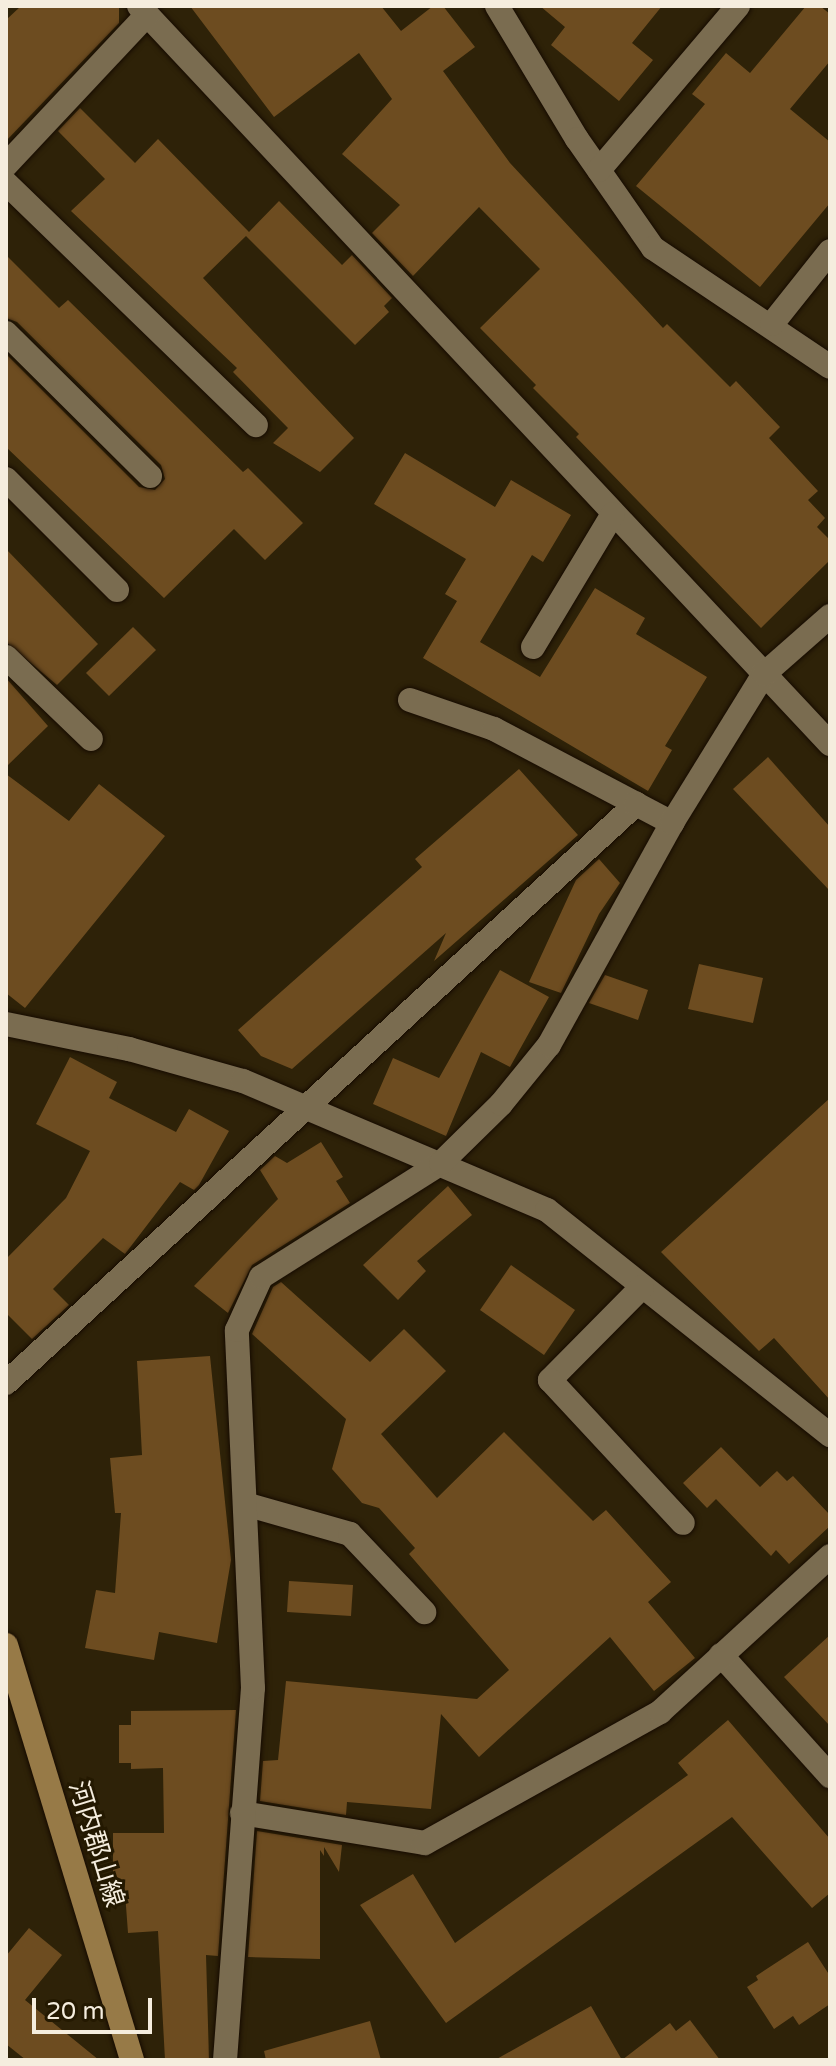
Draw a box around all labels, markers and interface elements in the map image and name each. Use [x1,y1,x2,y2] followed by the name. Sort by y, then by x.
[62,1777,130,1911] street label: 河内郡山線
[36,1982,156,2032] scale bar
[46,1997,104,2026] text: 20 m

